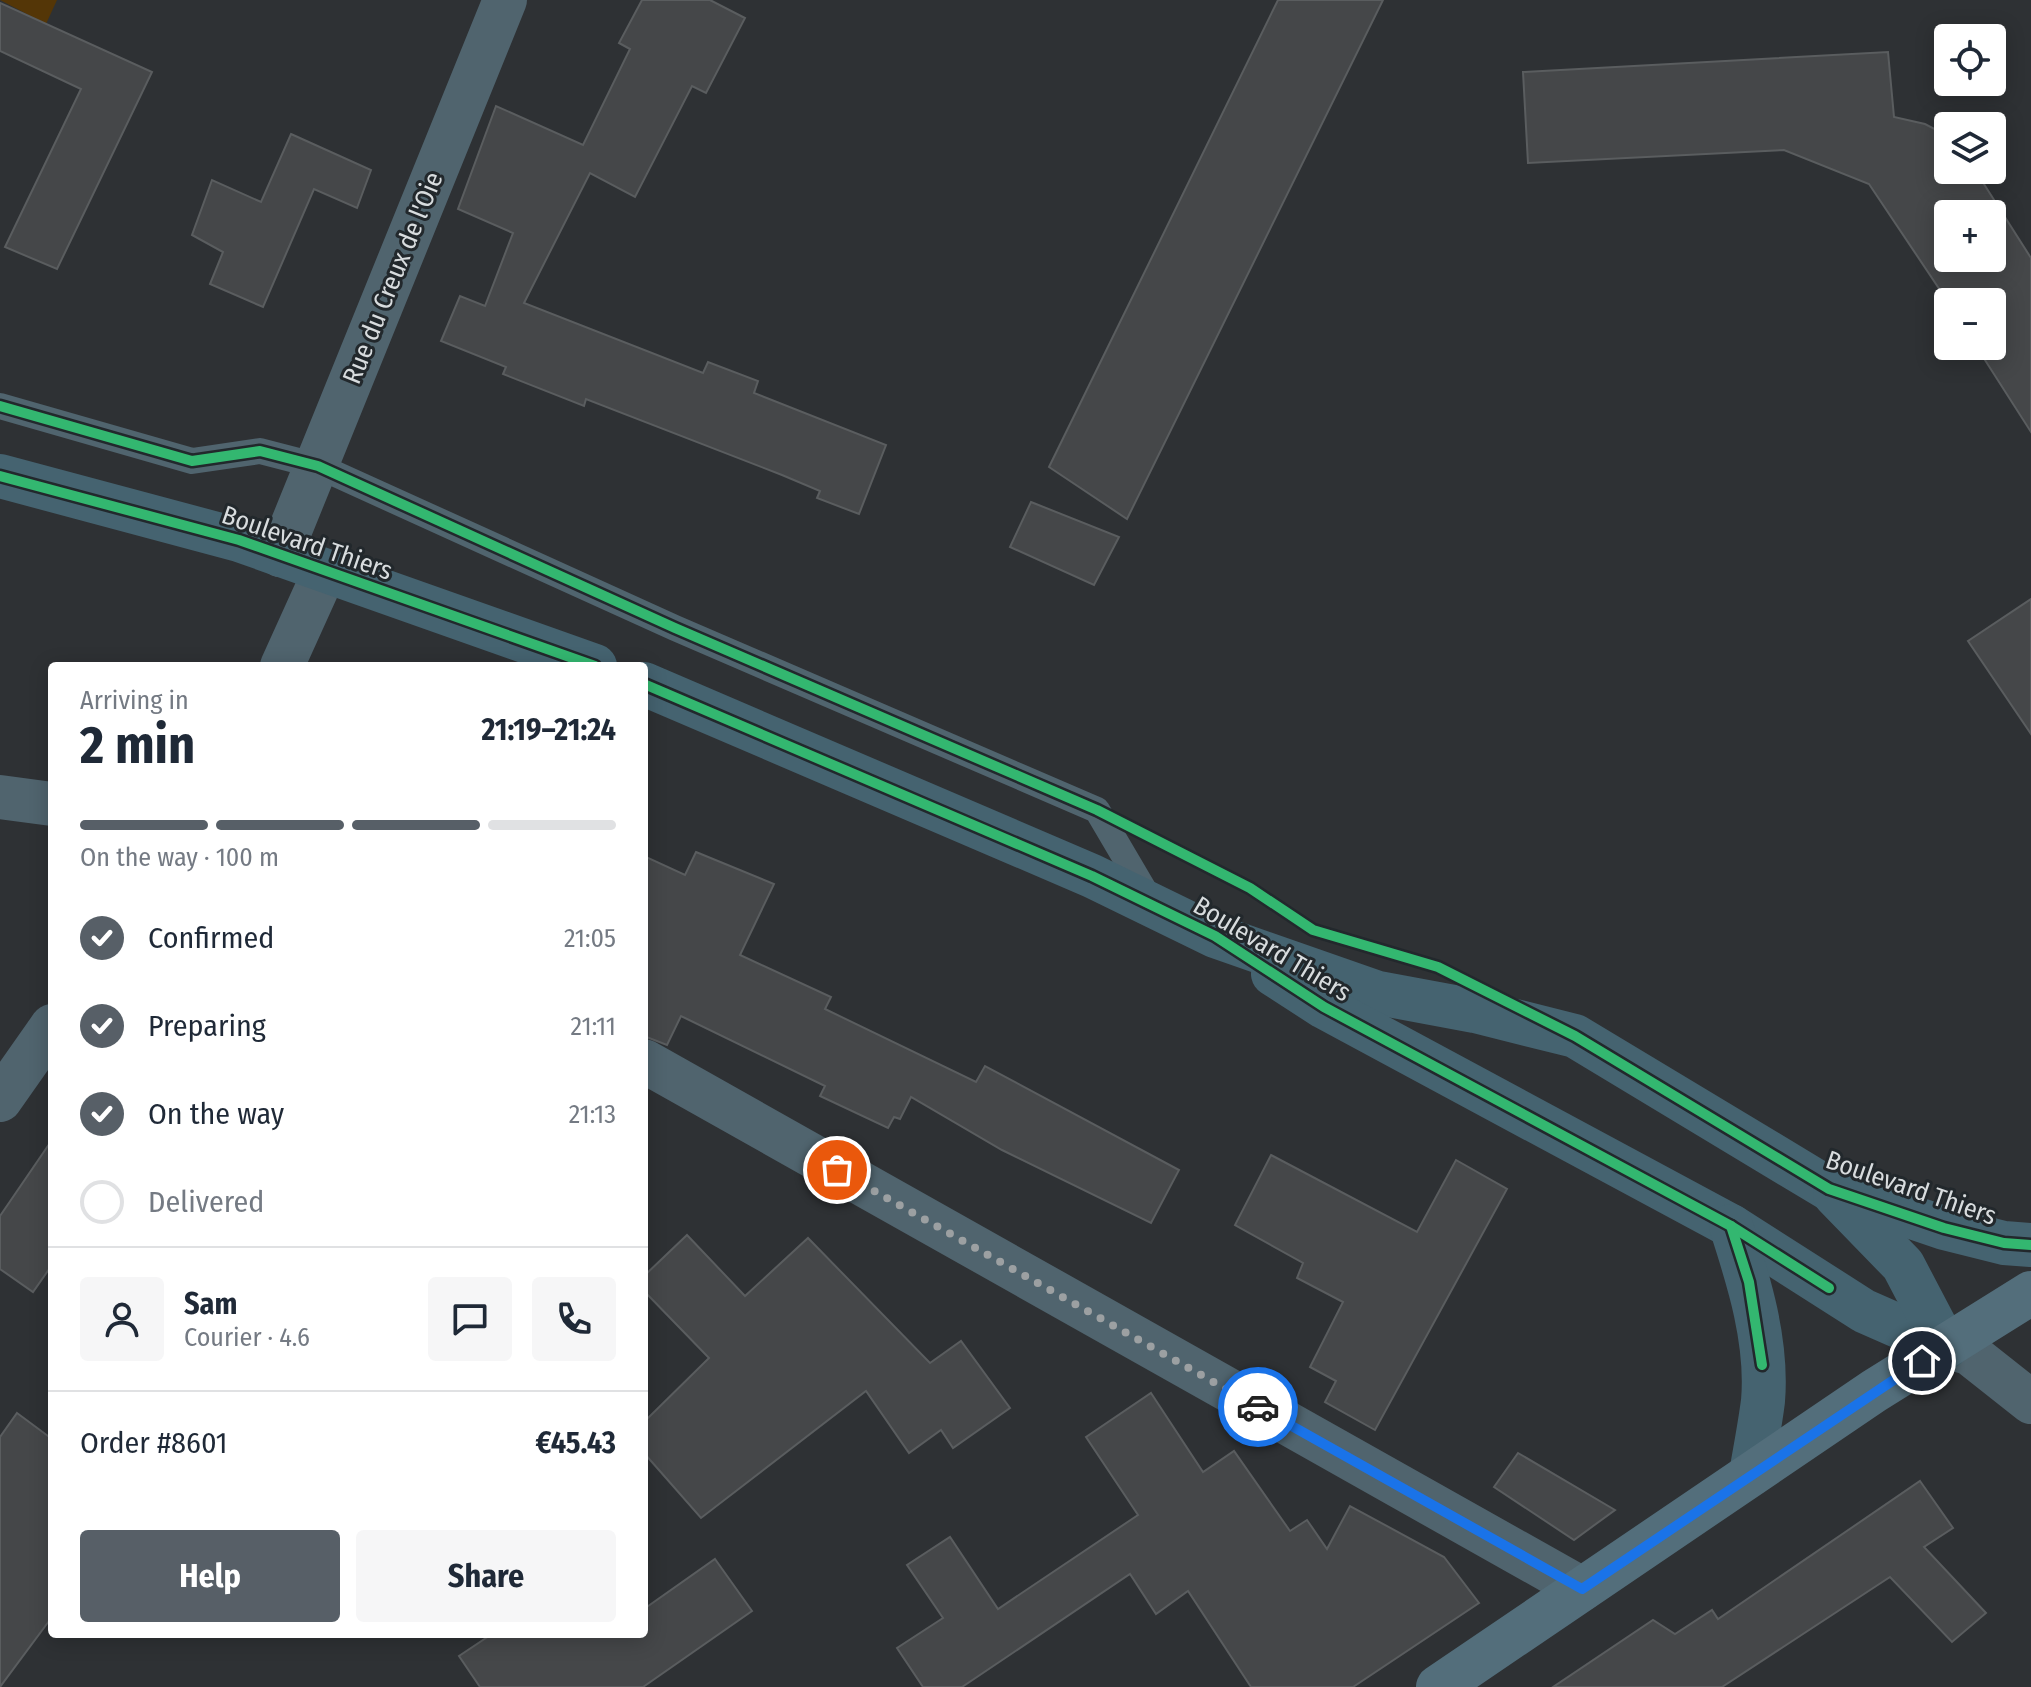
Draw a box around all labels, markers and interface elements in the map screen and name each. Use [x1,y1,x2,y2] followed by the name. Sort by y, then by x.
[1934,24,2006,360] map controls
[1934,24,2006,96] button: locate
[1934,112,2006,184] button: layers
[336,168,450,388] street label: Rue du Creux de l'Oie
[1934,200,2006,272] button: +
[1934,288,2006,360] button: −
[218,499,396,587] street label: Boulevard Thiers
[80,685,189,716] text: Arriving in
[481,712,616,748] text: 21:19–21:24
[80,714,195,777] text: 2 min
[80,842,279,873] text: On the way · 100 m
[1188,890,1356,1008] street label: Boulevard Thiers
[80,916,124,960] icon: check
[148,920,274,956] text: Confirmed
[564,923,616,954] text: 21:05
[80,1004,124,1048] icon: check
[148,1008,266,1044] text: Preparing
[571,1011,616,1042] text: 21:11
[80,1092,124,1136] icon: check
[148,1096,284,1132] text: On the way
[569,1099,616,1130] text: 21:13
[803,1136,871,1204] pin
[1822,1144,2000,1232] street label: Boulevard Thiers
[815,1148,859,1192] icon: bag
[148,1184,264,1220] text: Delivered
[80,1277,164,1361] button: person
[428,1277,512,1361] button: chat
[532,1277,616,1361] button: phone
[184,1286,237,1322] text: Sam
[184,1322,310,1353] text: Courier · 4.6
[1888,1327,1956,1395] pin
[1900,1339,1944,1383] icon: home
[1218,1367,1298,1447] courier
[1236,1385,1280,1429] icon: car
[80,1425,228,1461] text: Order #8601
[536,1425,616,1461] text: €45.43
[80,1530,340,1622] button: Help
[356,1530,616,1622] button: Share

